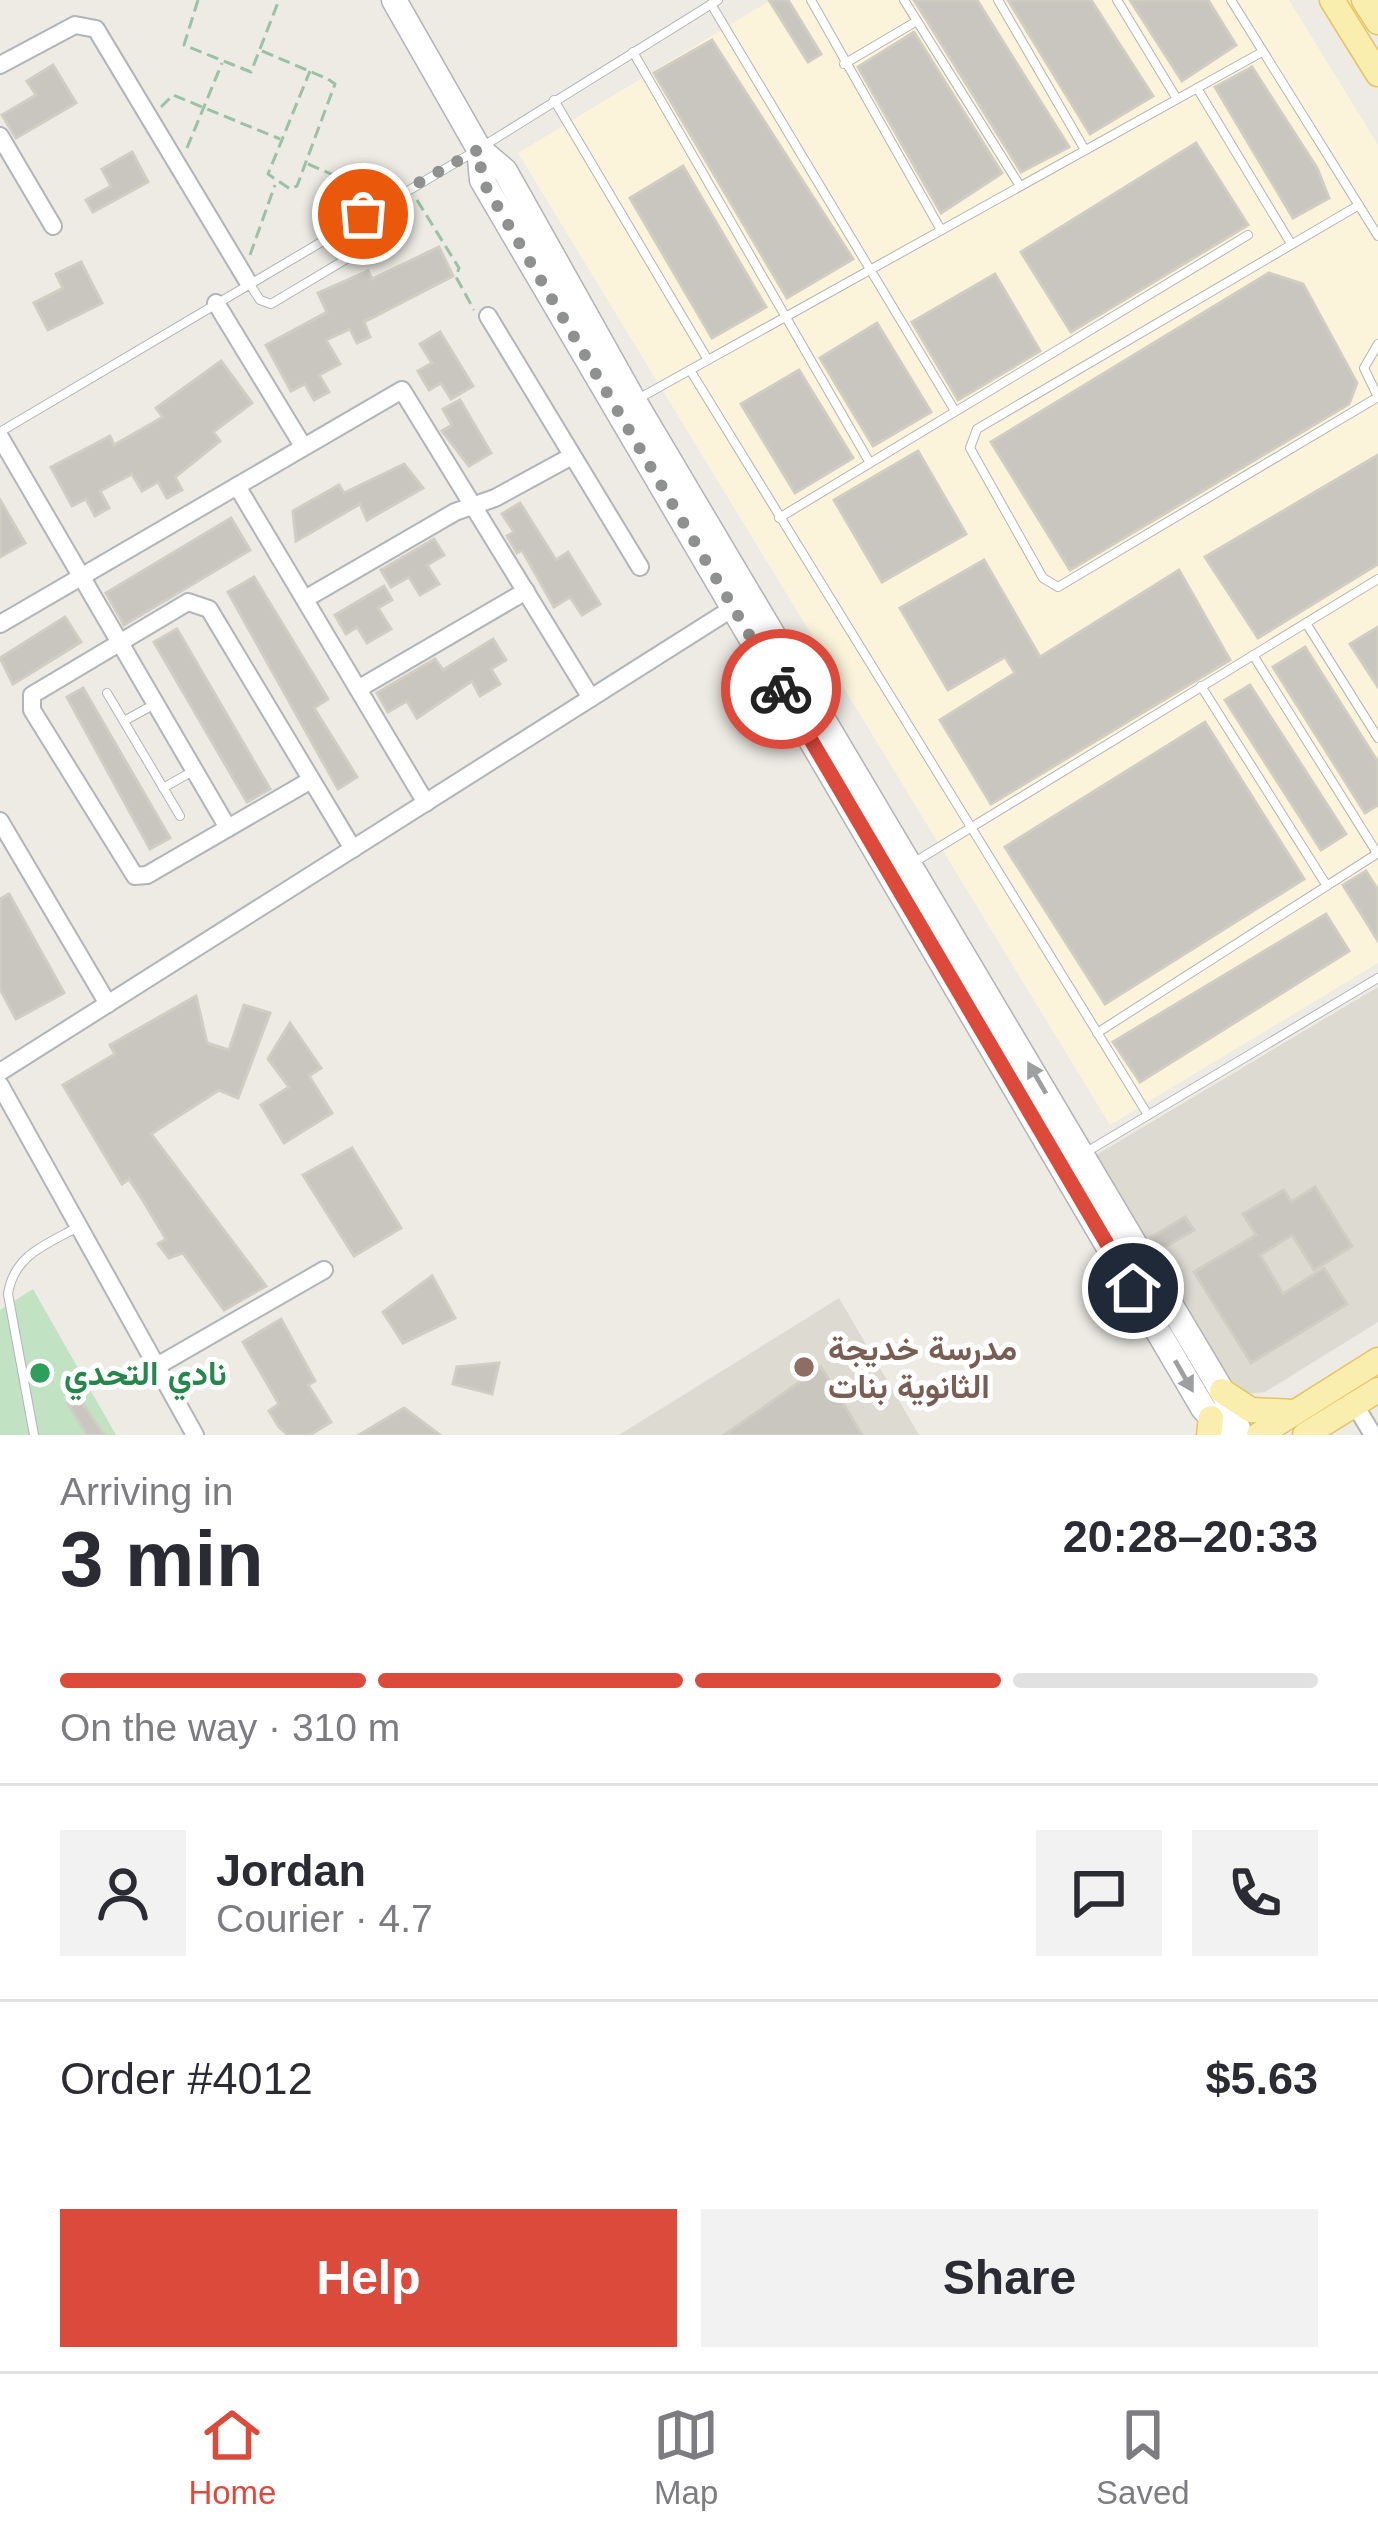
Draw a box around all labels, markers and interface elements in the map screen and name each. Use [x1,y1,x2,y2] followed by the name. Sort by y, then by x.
[312,163,414,265] pin
[330,181,396,247] icon: bag
[721,629,841,749] courier
[748,656,814,722] icon: bike
[1028,1061,1049,1095] one-way arrow
[1082,1237,1184,1339] pin
[1100,1255,1166,1321] icon: home
[828,1330,1017,1407] place label: مدرسة خديجة الثانوية بنات
[791,1354,817,1380] marker: مدرسة خديجة الثانوية بنات
[64,1355,227,1401] place label: نادي التحدي
[1173,1359,1194,1393] one-way arrow
[27,1360,53,1386] marker: نادي التحدي
[60,1470,233,1513] text: Arriving in
[1063,1511,1318,1562] text: 20:28–20:33
[60,1515,264,1603] text: 3 min
[60,1706,400,1749] text: On the way · 310 m
[60,1830,186,1956] button: person
[1036,1830,1162,1956] button: chat
[1192,1830,1318,1956] button: phone
[216,1845,366,1896] text: Jordan
[216,1897,433,1940] text: Courier · 4.7
[60,2053,313,2104] text: Order #4012
[1205,2053,1318,2104] text: $5.63
[60,2209,677,2347] button: Help
[701,2209,1318,2347] button: Share
[188,2402,276,2512] tab: Home
[653,2402,719,2512] tab: Map
[1096,2402,1190,2512] tab: Saved

